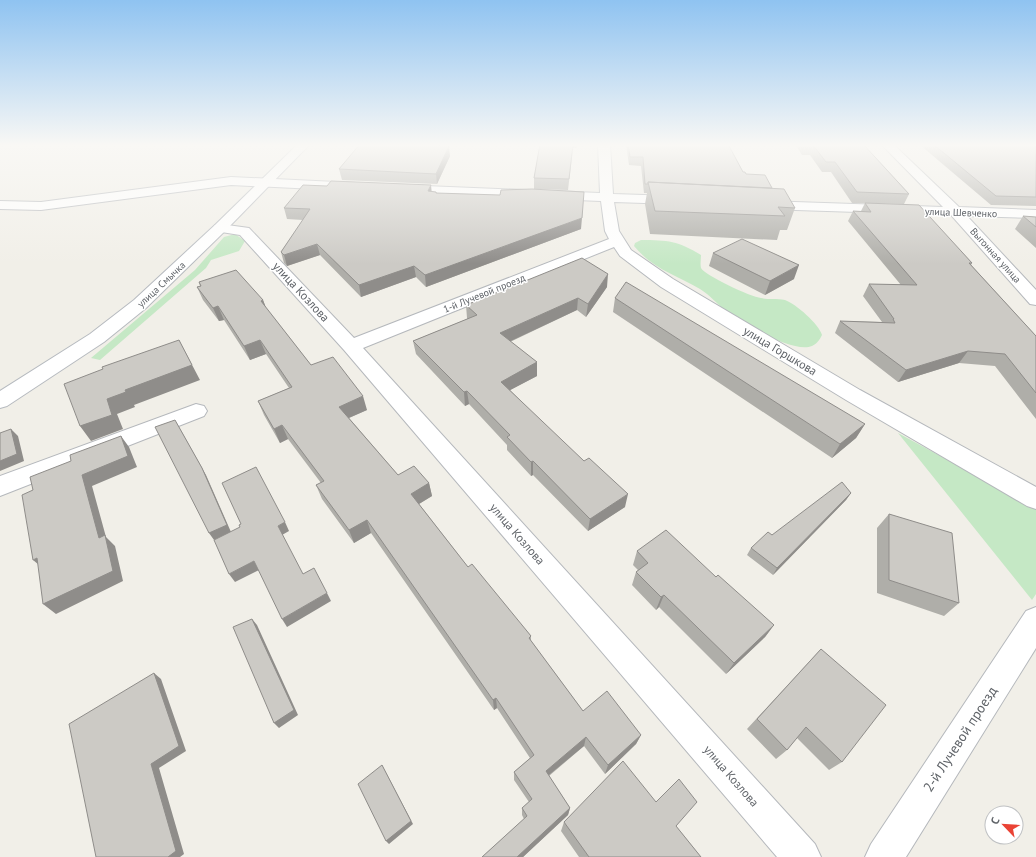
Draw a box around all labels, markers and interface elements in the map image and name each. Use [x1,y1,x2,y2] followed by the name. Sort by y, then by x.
[925,205,997,220] street label: улица Шевченко
[967,225,1024,286] street label: Выгонная улица
[134,259,188,310] street label: улица Смычка
[270,259,333,325] street label: улица Козлова
[441,271,528,316] street label: 1-й Лучевой проезд
[741,323,820,379] street label: улица Горшкова
[487,500,548,567] street label: улица Козлова
[919,682,1001,795] street label: 2-й Лучевой проезд
[701,742,762,809] street label: улица Козлова
[984,805,1024,845] north arrow
[987,815,1003,827] text: С

